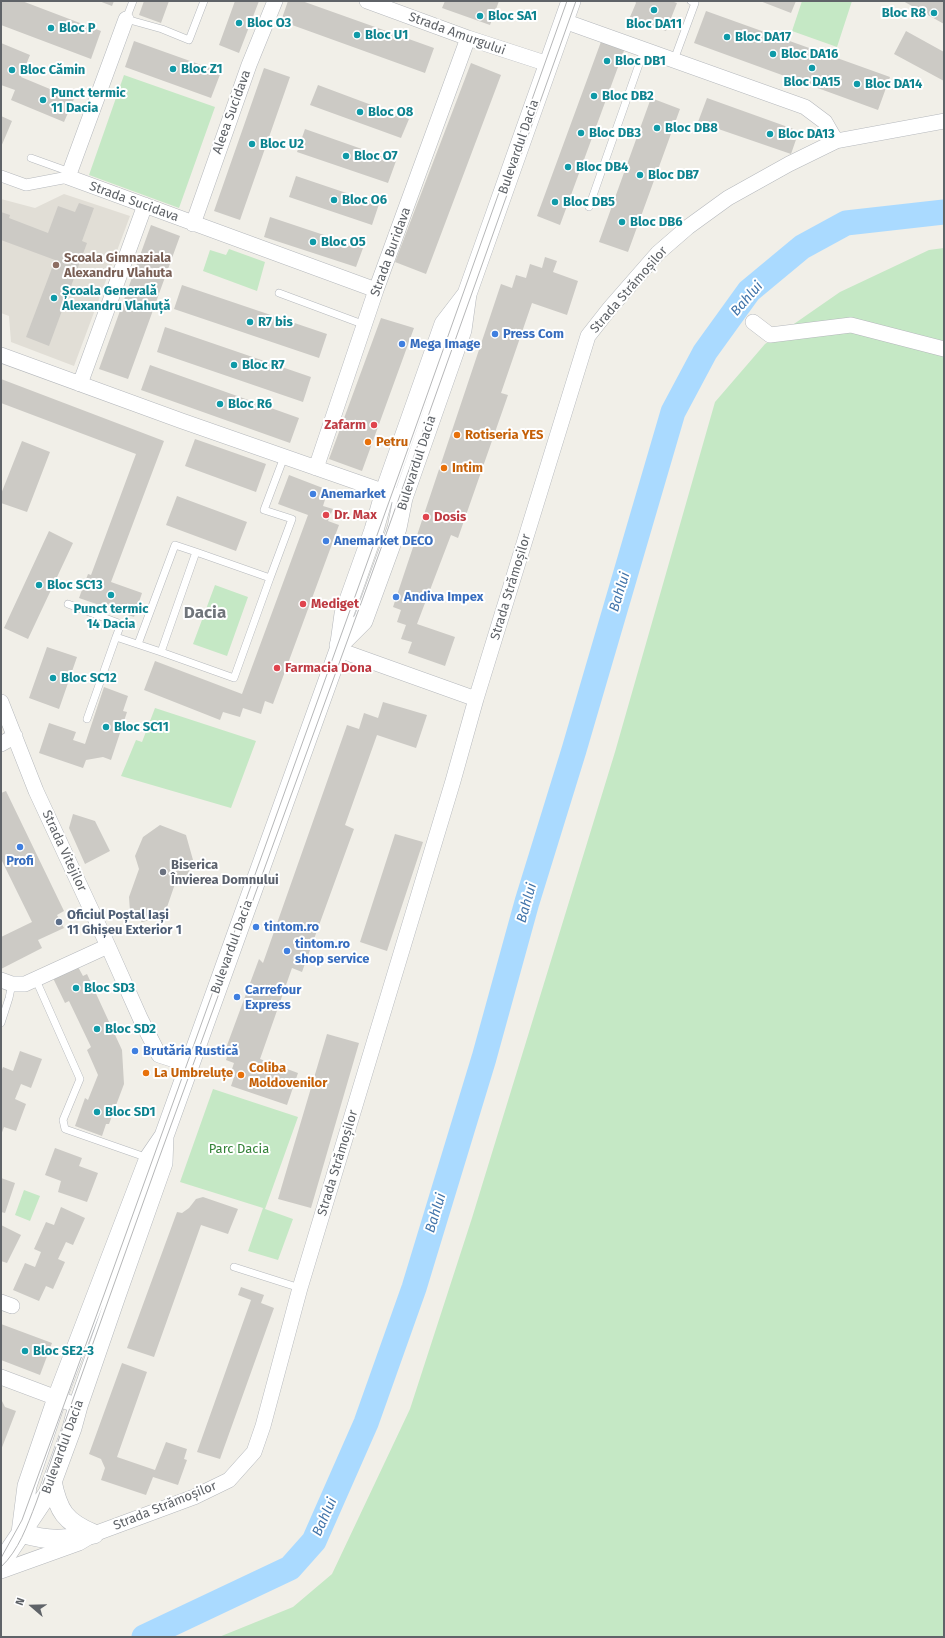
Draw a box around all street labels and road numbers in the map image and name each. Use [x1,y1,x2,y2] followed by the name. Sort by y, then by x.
[406,9,508,59] street label: Strada Amurgului
[210,68,254,156] street label: Aleea Sucidava
[496,98,542,196] street label: Bulevardul Dacia
[87,179,181,225] street label: Strada Sucidava
[368,205,414,299] street label: Strada Buridava
[587,243,671,337] street label: Strada Strămoșilor
[394,414,440,512] street label: Bulevardul Dacia
[487,532,535,642] street label: Strada Strămoșilor
[38,808,90,894] street label: Strada Vitejilor
[208,898,256,996] street label: Bulevardul Dacia
[314,1108,362,1218] street label: Strada Strămoșilor
[39,1398,87,1496] street label: Bulevardul Dacia
[111,1478,219,1534] street label: Strada Strămoșilor

